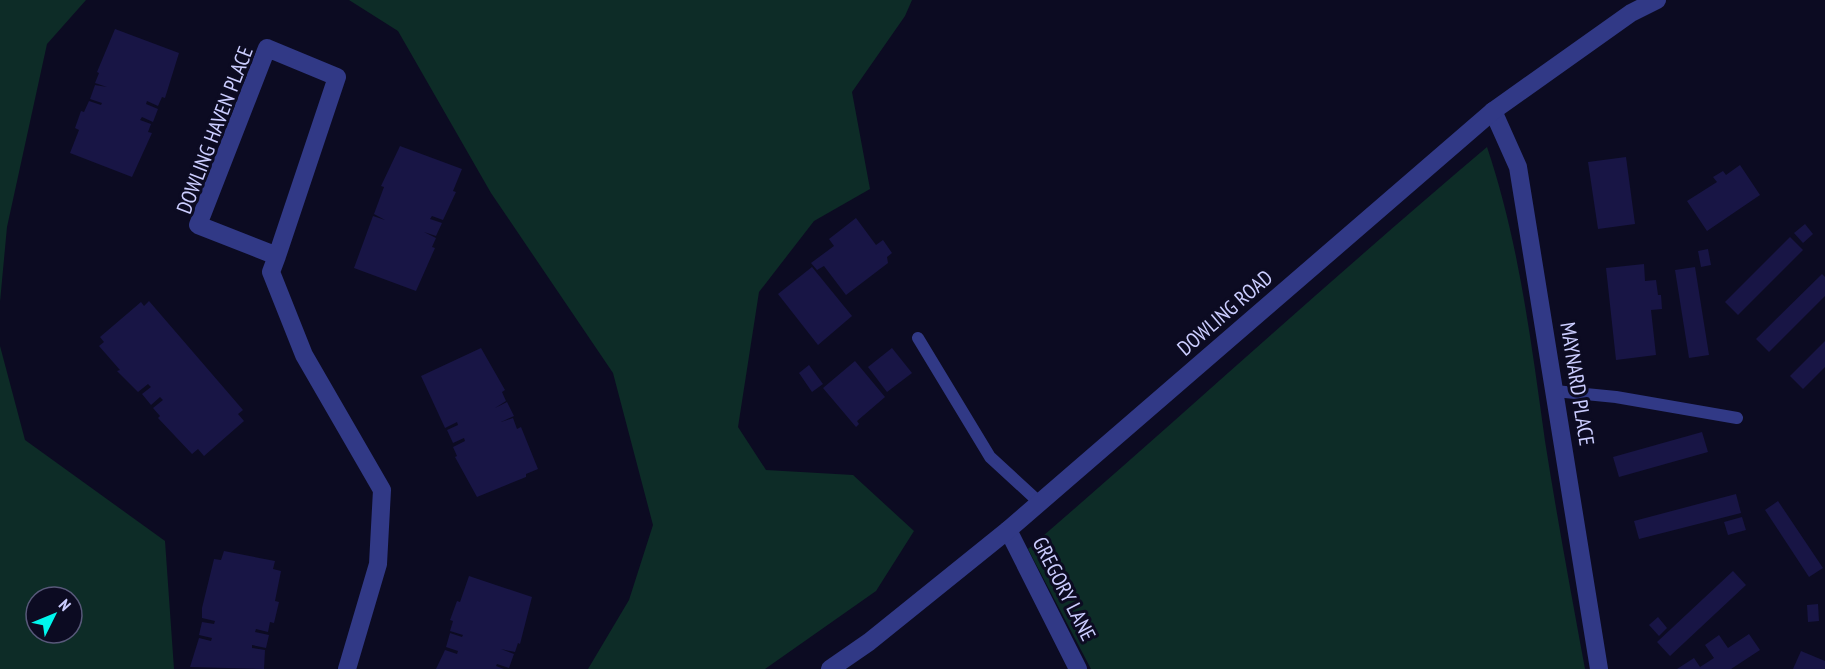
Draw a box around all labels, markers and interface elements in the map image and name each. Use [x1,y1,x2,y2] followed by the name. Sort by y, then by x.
[170,42,259,217] street label: DOWLING HAVEN PLACE
[1171,264,1278,361] street label: DOWLING ROAD
[1554,320,1601,448] street label: MAYNARD PLACE
[1027,532,1102,645] street label: GREGORY LANE
[24,585,84,645] north arrow
[55,595,75,615] text: N

